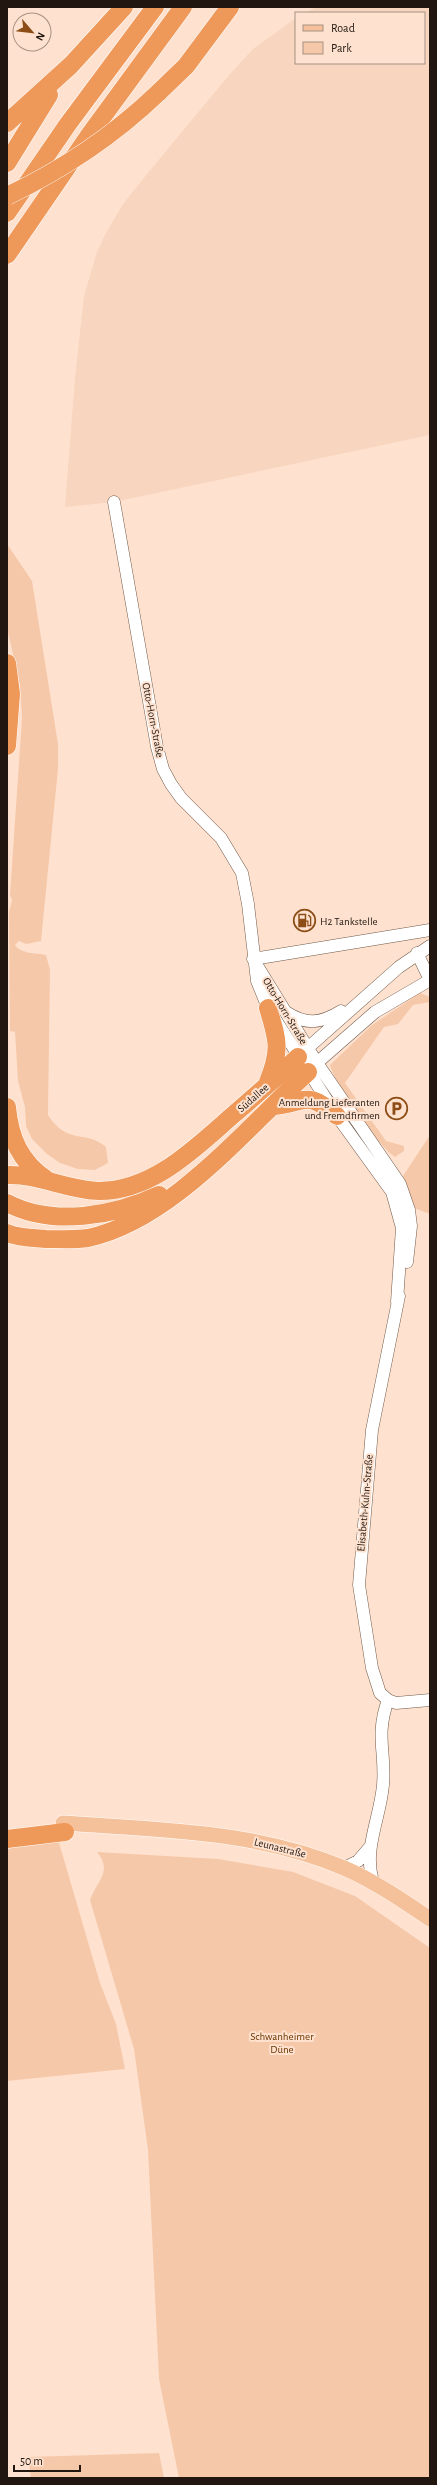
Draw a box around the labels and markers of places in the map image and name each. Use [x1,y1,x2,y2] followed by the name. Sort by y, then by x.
[292,908,318,934] fuel station icon: H2 Tankstelle
[320,916,378,927] place label: H2 Tankstelle
[383,1095,409,1121] parking icon: Anmeldung Lieferanten und Fremdfirmen
[279,1097,380,1121] place label: Anmeldung Lieferanten und Fremdfirmen

